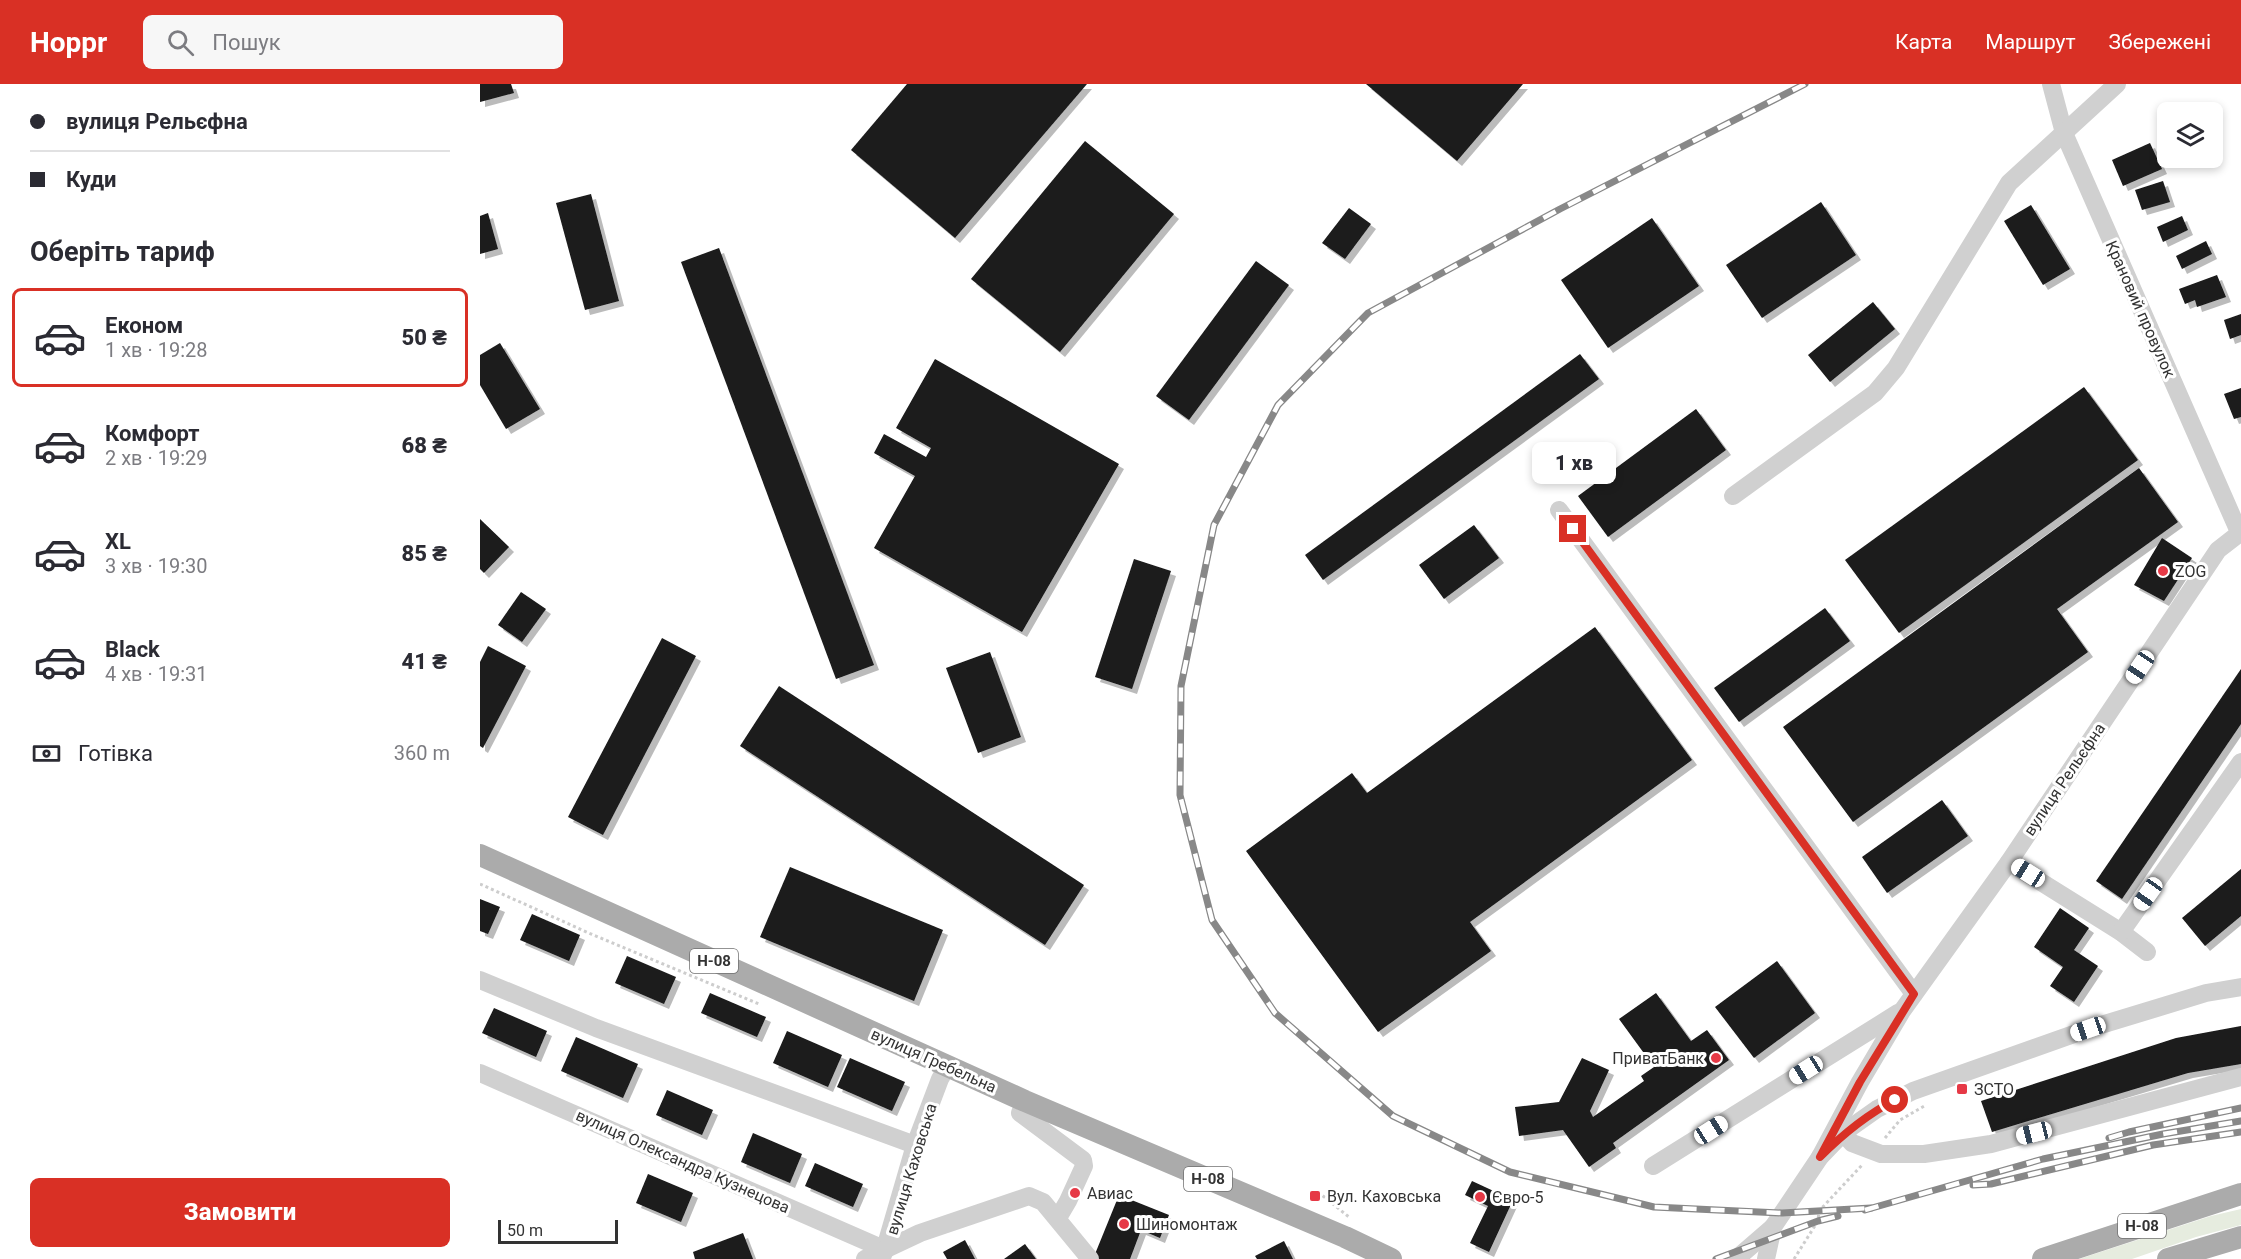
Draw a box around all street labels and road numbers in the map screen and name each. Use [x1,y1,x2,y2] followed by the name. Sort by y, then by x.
[2102,238,2180,381] street label: Крановий провулок
[2020,719,2109,839] street label: вулиця Рельєфна
[690,949,738,973] road number: Н-08
[868,1024,999,1097] street label: вулиця Гребельна
[882,1101,941,1237] street label: вулиця Каховська
[573,1106,793,1217] street label: вулиця Олександра Кузнецова
[1184,1167,1232,1191] road number: Н-08
[2118,1214,2166,1238] road number: Н-08

